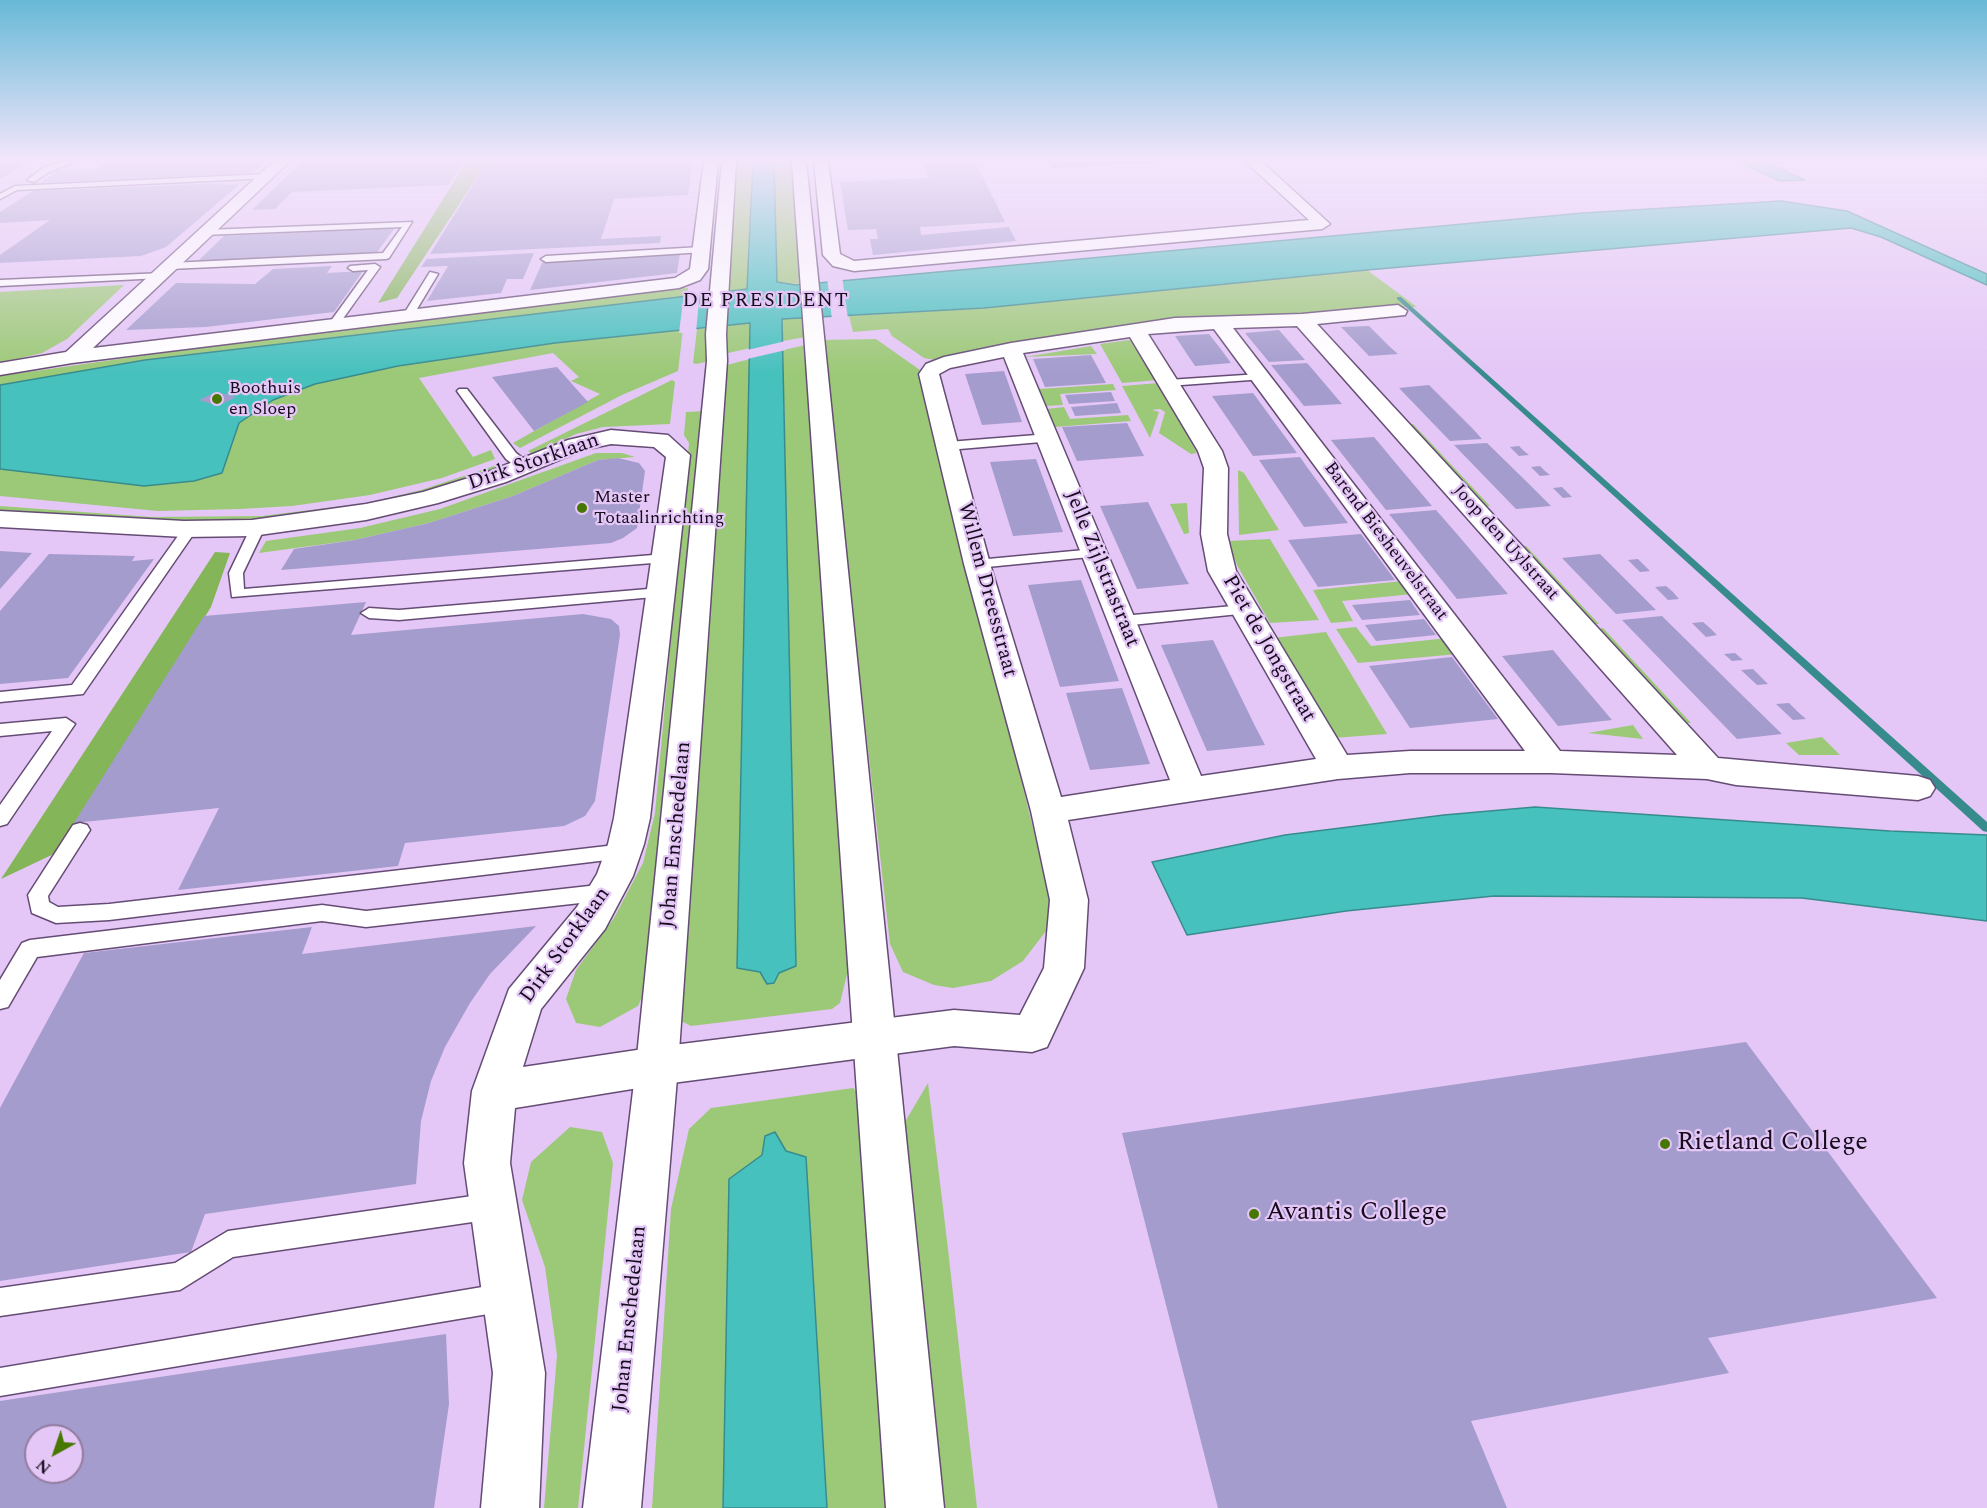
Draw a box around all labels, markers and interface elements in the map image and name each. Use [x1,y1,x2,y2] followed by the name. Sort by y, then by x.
[683,290,849,314] district label: DE PRESIDENT
[229,378,301,420] place label: Boothuis en Sloep
[210,392,224,406] marker: Boothuis en Sloep
[465,429,603,497] street label: Dirk Storklaan
[1318,458,1452,626] street label: Barend Biesheuvelstraat
[1447,481,1563,605] street label: Joop den Uylstraat
[594,487,724,530] place label: Master Totaalinrichting
[1058,487,1144,651] street label: Jelle Zijlstrastraat
[951,500,1021,680] street label: Willem Dreesstraat
[575,501,589,515] marker: Master Totaalinrichting
[1216,571,1320,727] street label: Piet de Jongstraat
[656,741,698,929] street label: Johan Enschedelaan
[516,883,616,1009] street label: Dirk Storklaan
[1677,1128,1868,1160] place label: Rietland College
[1658,1137,1672,1151] marker: Rietland College
[1266,1198,1447,1230] place label: Avantis College
[1247,1207,1261,1221] marker: Avantis College
[609,1225,653,1413] street label: Johan Enschedelaan
[24,1424,84,1484] north arrow
[31,1453,56,1480] text: N

